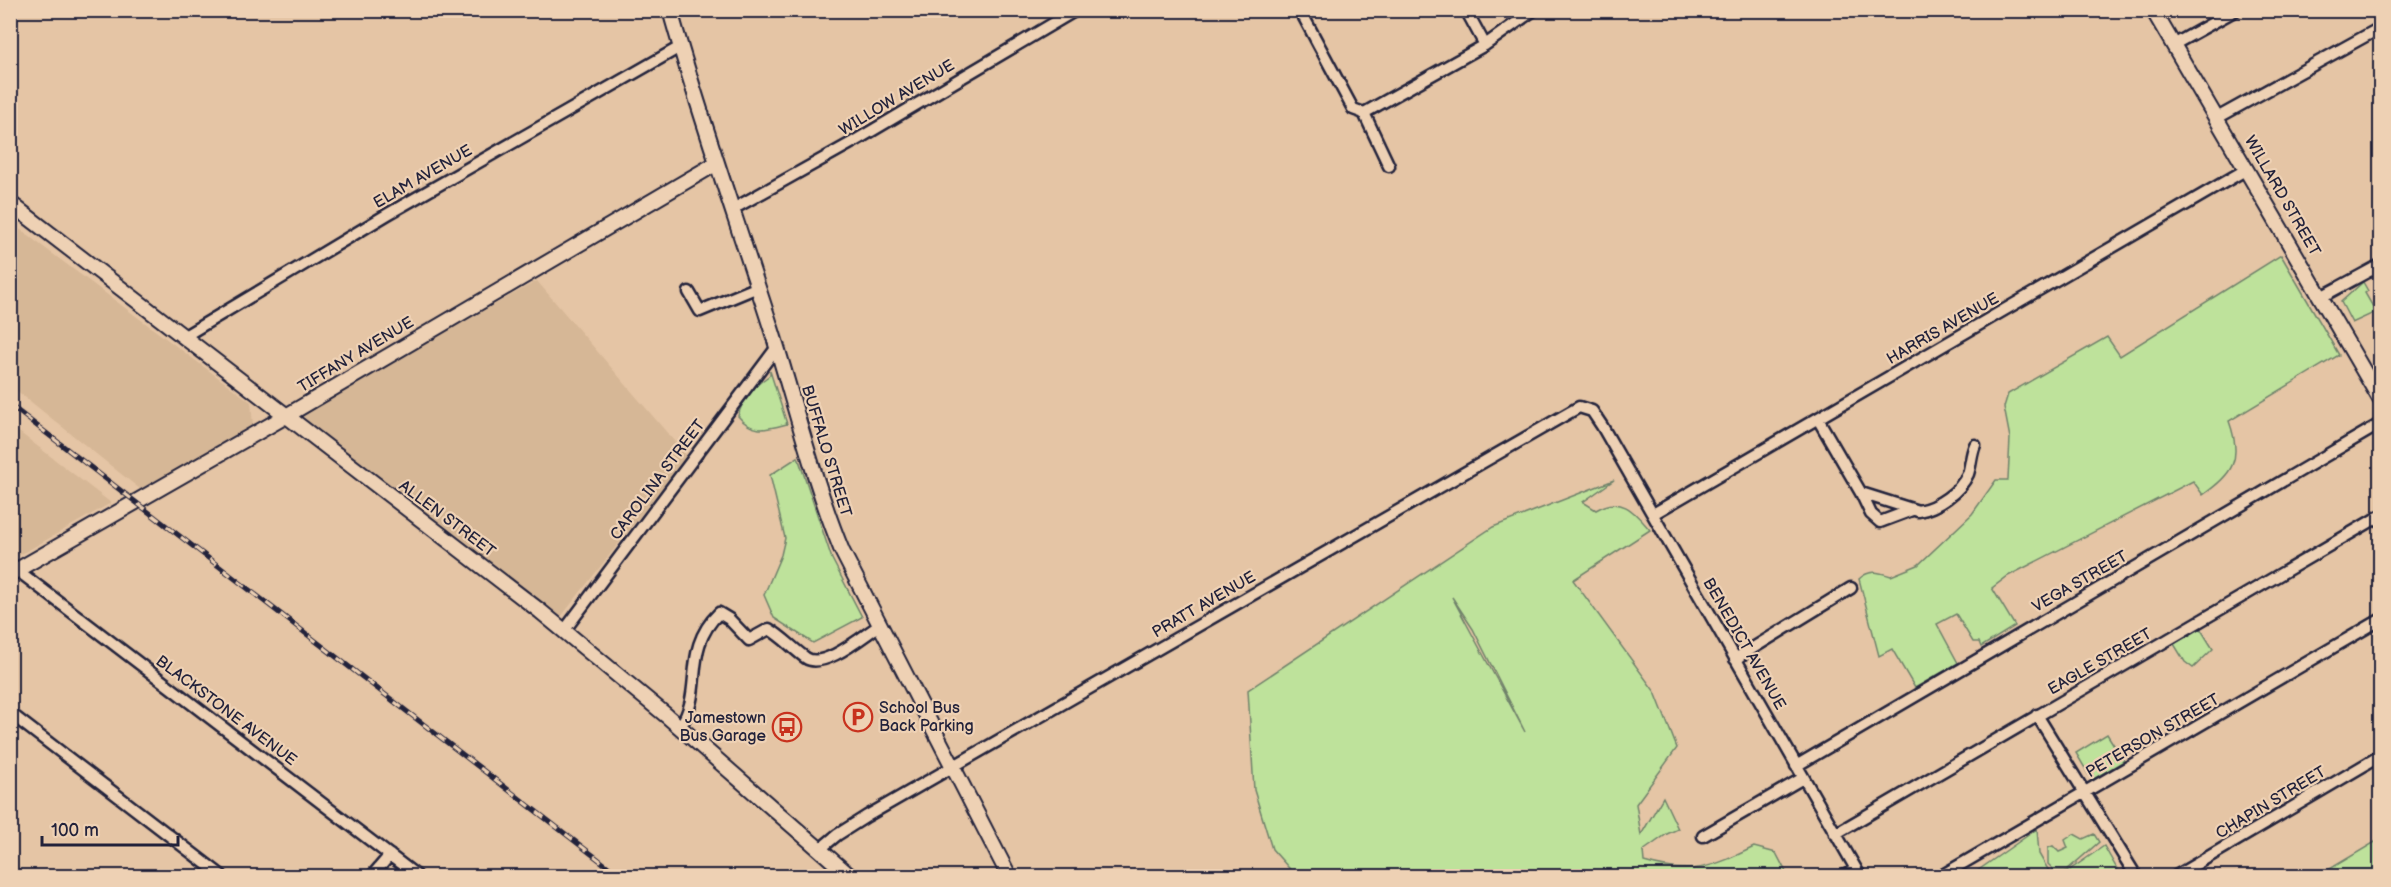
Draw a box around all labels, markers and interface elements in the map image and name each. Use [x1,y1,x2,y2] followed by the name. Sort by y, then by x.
[836,56,958,140] street label: WILLOW AVENUE
[2240,132,2324,260] street label: WILLARD STREET
[370,141,476,213] street label: ELAM AVENUE
[1884,289,2002,369] street label: HARRIS AVENUE
[295,313,417,397] street label: TIFFANY AVENUE
[797,383,855,520] street label: BUFFALO STREET
[607,416,710,544] street label: CAROLINA STREET
[395,477,499,562] street label: ALLEN STREET
[2029,547,2131,617] street label: VEGA STREET
[1149,568,1259,642] street label: PRATT AVENUE
[1698,575,1790,713] street label: BENEDICT AVENUE
[2045,624,2156,699] street label: EAGLE STREET
[152,652,300,770] street label: BLACKSTONE AVENUE
[2083,690,2224,782] street label: PETERSON STREET
[879,699,974,736] place label: School Bus Back Parking
[842,701,874,733] parking icon: School Bus Back Parking
[680,709,767,746] place label: Jamestown Bus Garage
[771,711,803,743] bus stop icon: Jamestown Bus Garage
[2213,762,2330,843] street label: CHAPIN STREET
[42,809,178,847] scale bar
[51,820,99,841] text: 100 m

